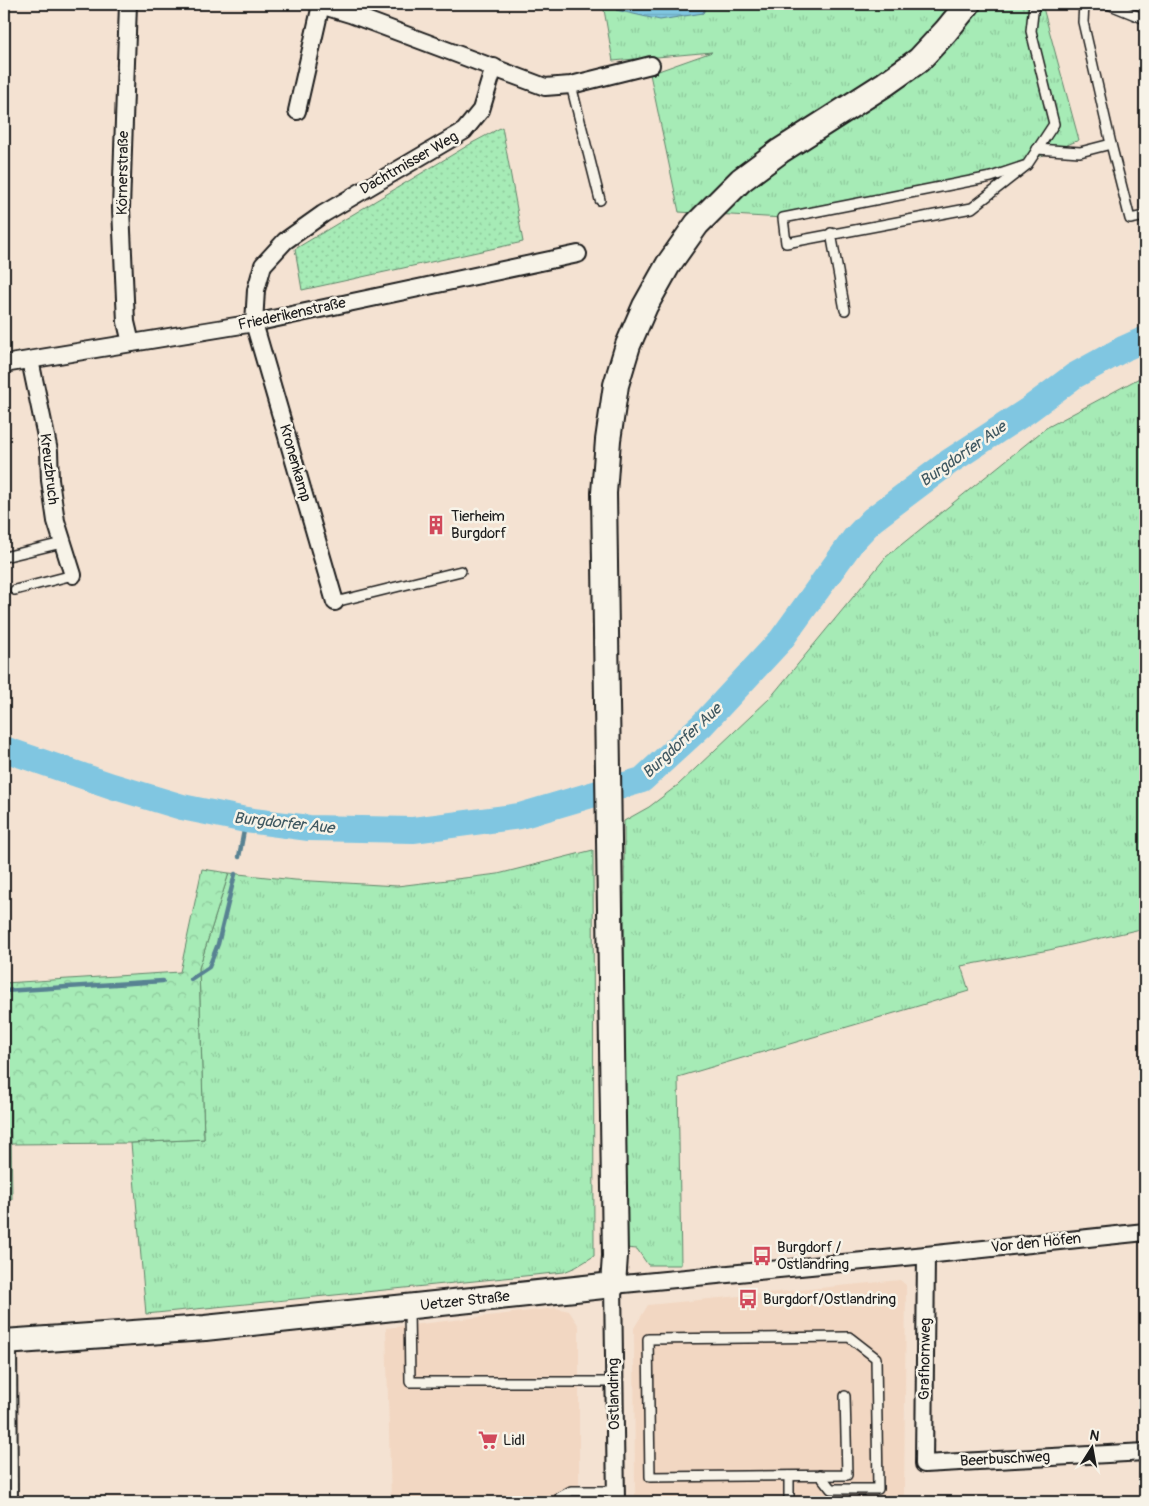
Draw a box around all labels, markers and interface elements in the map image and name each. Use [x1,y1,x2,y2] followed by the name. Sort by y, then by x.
[357,127,461,199] street label: Dachtmisser Weg
[113,130,133,215] street label: Körnerstraße
[236,293,348,335] street label: Friederikenstraße
[916,416,1012,491] water label: Burgdorfer Aue
[275,422,315,504] street label: Kronenkamp
[35,432,63,506] street label: Kreuzbruch
[451,507,507,543] place label: Tierheim Burgdorf
[425,514,447,536] building icon: Tierheim Burgdorf
[638,698,727,783] water label: Burgdorfer Aue
[233,808,337,838] water label: Burgdorfer Aue
[990,1229,1082,1257] street label: Vor den Höfen
[777,1238,849,1274] place label: Burgdorf / Ostlandring
[751,1245,773,1267] bus stop icon: Burgdorf / Ostlandring
[419,1287,511,1315] street label: Uetzer Straße
[737,1288,759,1310] bus stop icon: Burgdorf/Ostlandring
[763,1290,896,1309] place label: Burgdorf/Ostlandring
[915,1318,935,1400] street label: Grafhornweg
[604,1358,624,1430] street label: Ostlandring
[1066,1424,1116,1474] north arrow
[1088,1426,1101,1445] text: N
[477,1429,499,1451] supermarket icon: Lidl
[503,1431,525,1450] place label: Lidl
[960,1447,1050,1471] street label: Beerbuschweg

